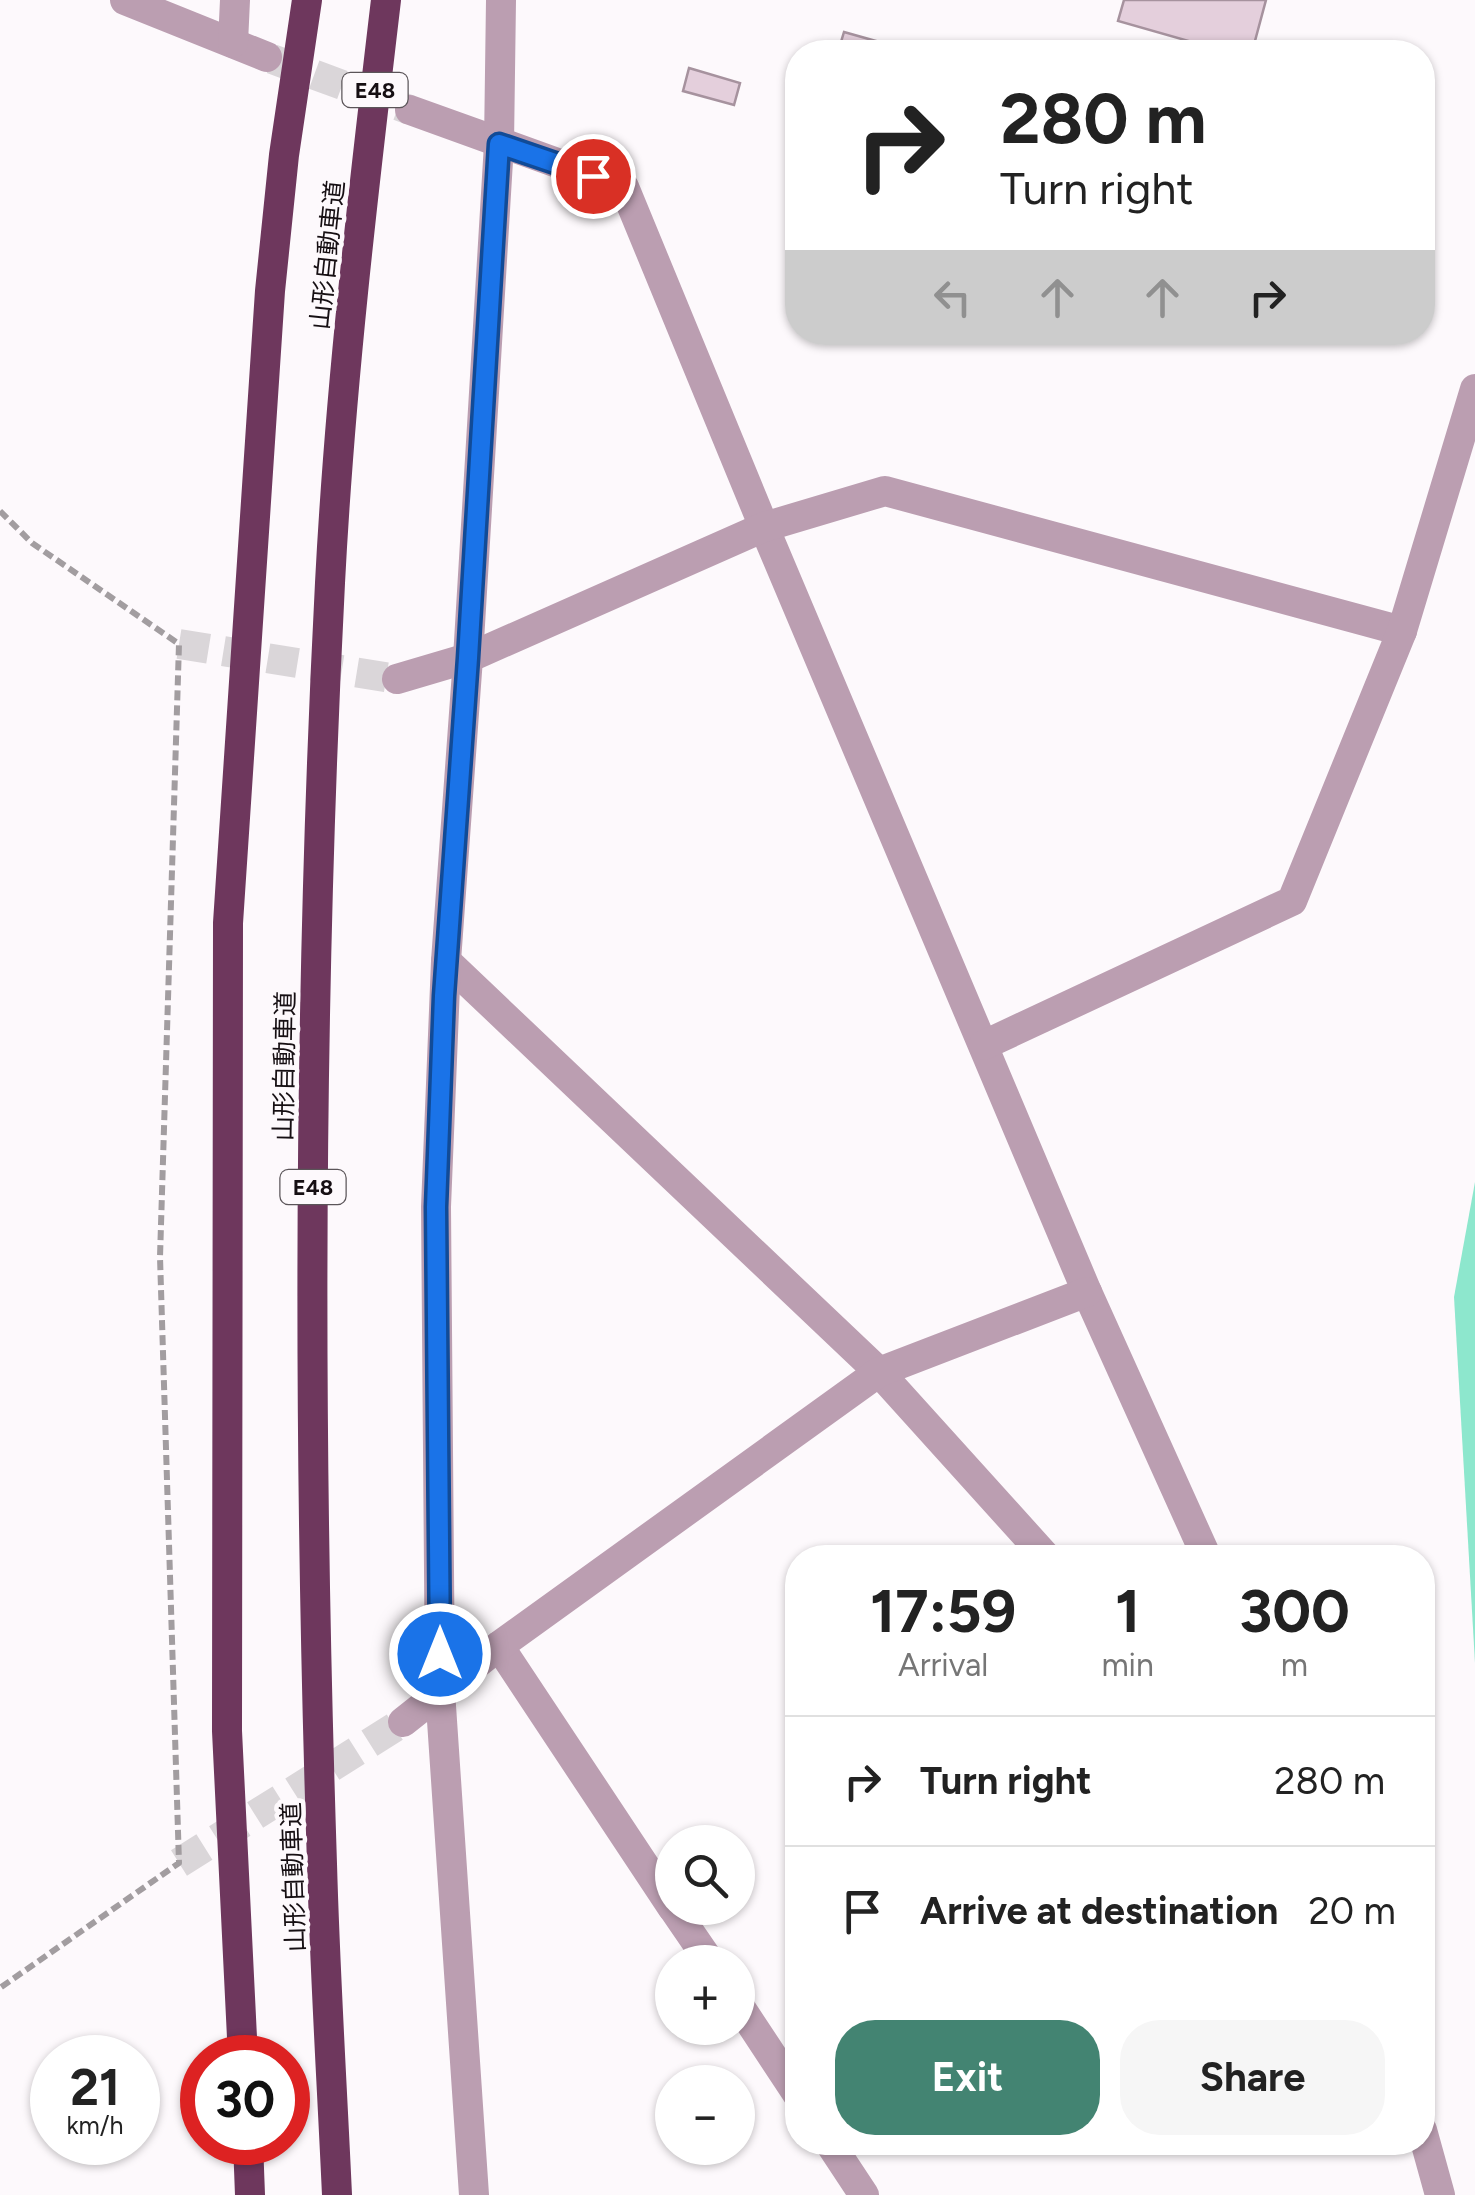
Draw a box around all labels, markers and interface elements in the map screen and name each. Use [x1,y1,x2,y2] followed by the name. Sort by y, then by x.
[342,73,408,107] road number: E48
[1000,76,1206,161] text: 280 m
[835,80,965,210] icon: right
[551,134,636,219] pin
[566,149,621,204] icon: arrive
[1000,161,1193,215] text: Turn right
[304,179,350,331] street label: 山形自動車道
[925,270,980,325] icon: left
[1030,270,1085,325] icon: ahead
[1135,270,1190,325] icon: ahead
[1240,270,1295,325] icon: right
[268,991,300,1141] street label: 山形自動車道
[280,1170,346,1204] road number: E48
[870,1575,1016,1647] text: 17:59
[1115,1575,1140,1647] text: 1
[1239,1575,1350,1647] text: 300
[388,1602,492,1706] position arrow
[898,1646,988,1684] text: Arrival
[1101,1646,1154,1684] text: min
[1281,1646,1308,1684] text: m
[835,1754,890,1809] icon: right
[920,1758,1092,1804] text: Turn right
[1274,1758,1385,1804] text: 280 m
[275,1802,311,1952] street label: 山形自動車道
[655,1825,755,2165] map controls
[655,1825,755,1925] button: search
[835,1884,890,1939] icon: arrive
[920,1888,1278,1934] text: Arrive at destination
[1308,1888,1396,1934] text: 20 m
[655,1945,755,2045] button: +
[835,2020,1100,2135] button: Exit
[1120,2020,1385,2135] button: Share
[180,2035,310,2165] speed limit sign: 30
[70,2057,120,2118] text: 21
[655,2065,755,2165] button: −
[66,2110,124,2140] text: km/h

